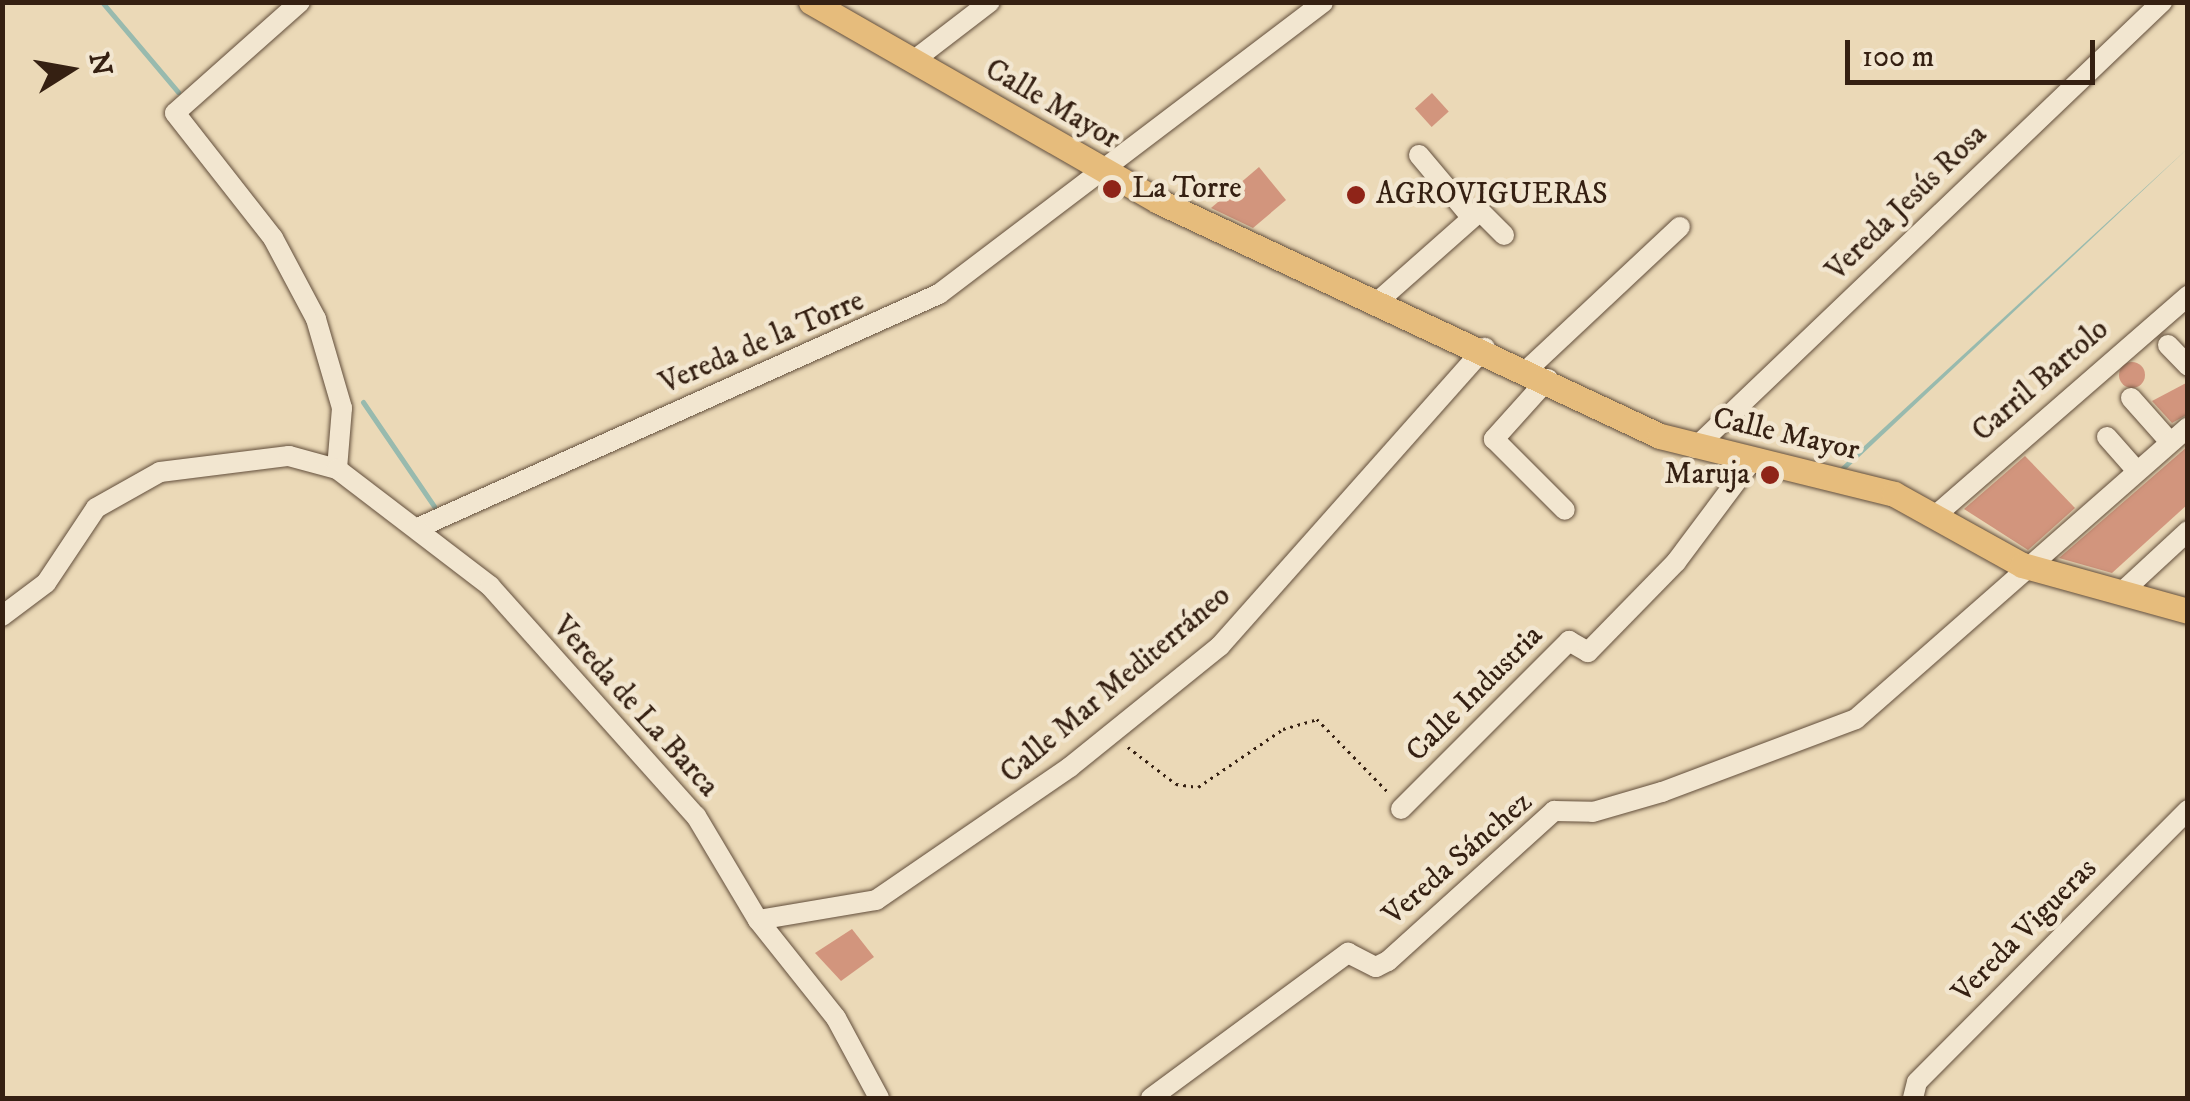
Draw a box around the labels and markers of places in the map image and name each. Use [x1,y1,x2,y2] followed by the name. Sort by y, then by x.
[1132,171,1242,207] place label: La Torre
[1376,177,1608,213] place label: AGROVIGUERAS
[1101,178,1123,200] marker: La Torre
[1345,184,1367,206] marker: AGROVIGUERAS
[1664,457,1750,493] place label: Maruja
[1759,464,1781,486] marker: Maruja

